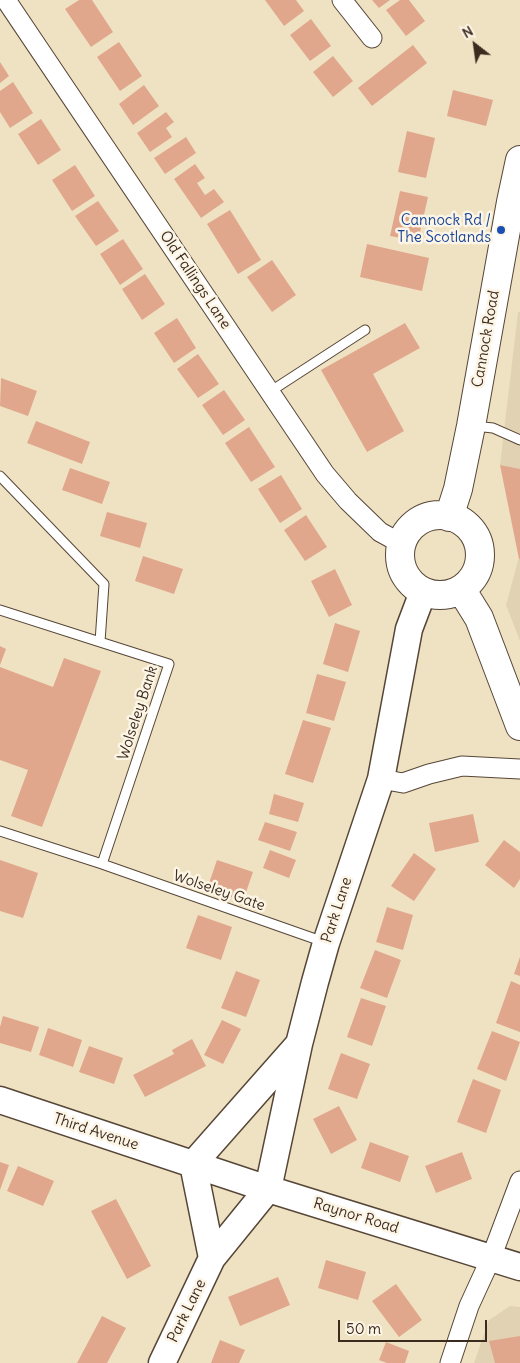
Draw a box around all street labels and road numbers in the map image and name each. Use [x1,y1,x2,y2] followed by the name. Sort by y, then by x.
[155,227,235,333] street label: Old Fallings Lane
[469,289,503,389] street label: Cannock Road
[114,664,162,762] street label: Wolseley Bank
[171,867,267,915] street label: Wolseley Gate
[318,875,356,945] street label: Park Lane
[51,1110,141,1154] street label: Third Avenue
[311,1194,401,1238] street label: Raynor Road
[164,1277,210,1345] street label: Park Lane

